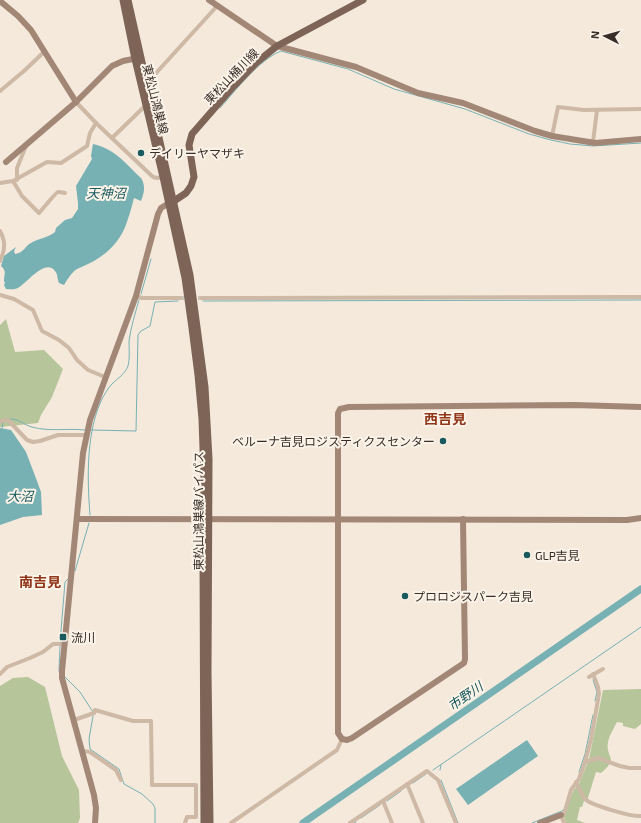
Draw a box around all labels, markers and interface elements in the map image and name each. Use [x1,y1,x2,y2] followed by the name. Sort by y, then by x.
[585,16,625,56] north arrow
[588,30,601,40] text: N
[201,45,261,107] street label: 東松山桶川線
[140,62,172,136] street label: 東松山鴻巣線
[149,146,245,160] place label: デイリーヤマザキ
[136,148,146,158] marker: デイリーヤマザキ
[86,185,127,201] water label: 天神沼
[424,410,466,427] district label: 西吉見
[232,434,435,448] place label: ベルーナ吉見ロジスティクスセンター
[438,436,448,446] marker: ベルーナ吉見ロジスティクスセンター
[191,451,205,571] street label: 東松山鴻巣線バイパス
[7,488,35,504] water label: 大沼
[535,548,580,562] place label: GLP吉見
[522,550,532,560] marker: GLP吉見
[19,573,61,590] district label: 南吉見
[413,589,533,603] place label: プロロジスパーク吉見
[400,591,410,601] marker: プロロジスパーク吉見
[71,630,95,644] place label: 流川
[58,632,68,642] marker: 流川
[444,677,487,714] water label: 市野川

